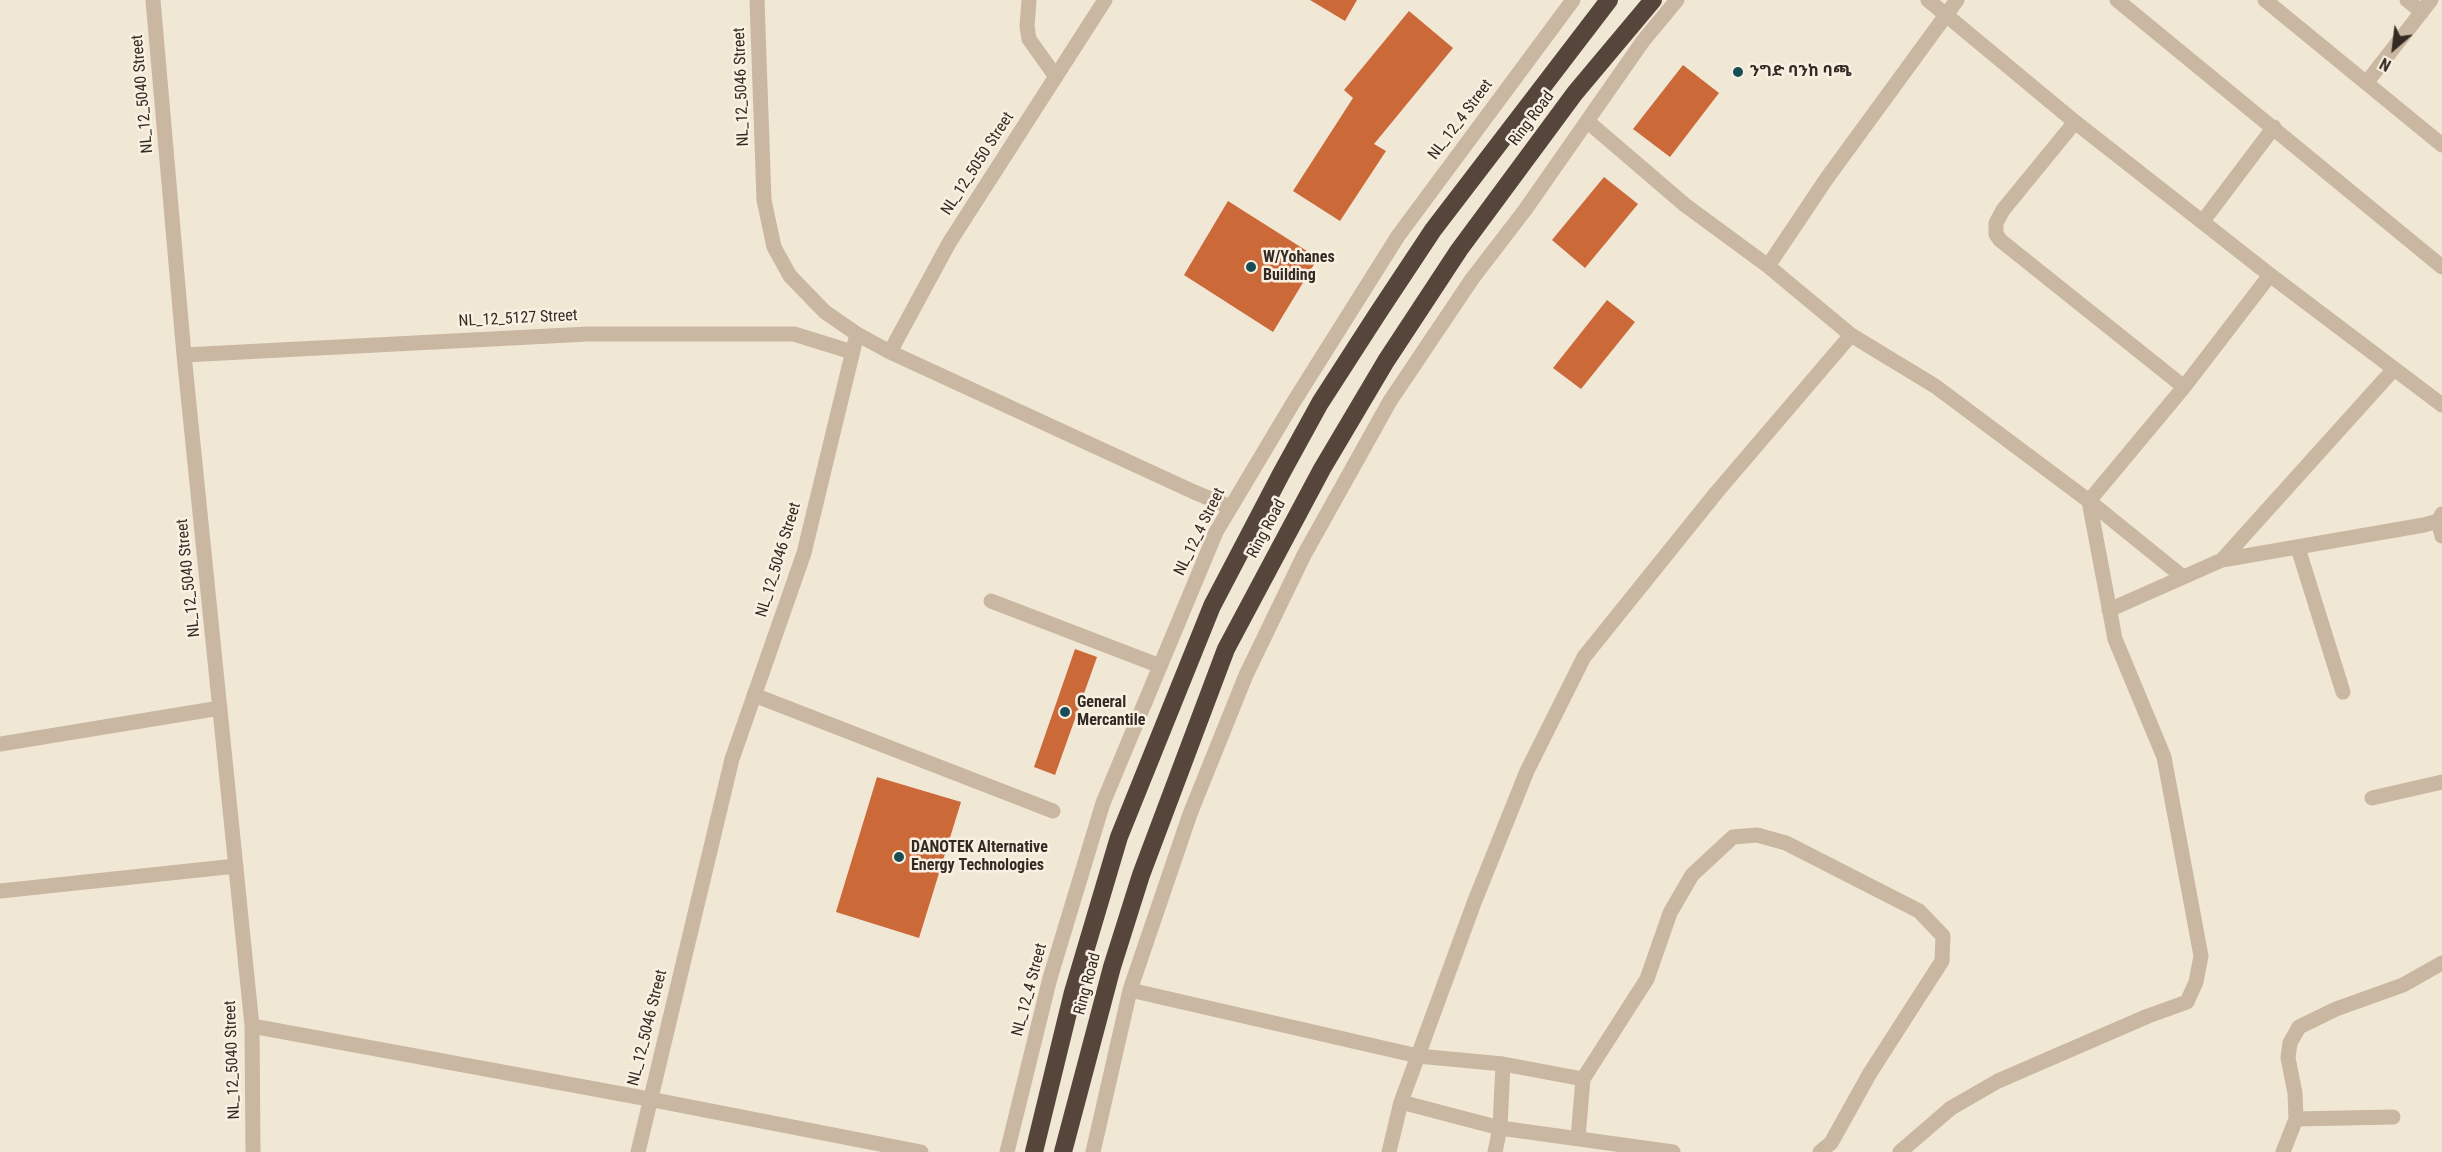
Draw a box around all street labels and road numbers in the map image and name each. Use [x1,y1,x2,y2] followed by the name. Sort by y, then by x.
[730,27,754,147] street label: NL_12_5046 Street
[128,34,158,154] street label: NL_12_5040 Street
[1425,76,1497,164] street label: NL_12_4 Street
[1505,88,1559,150] street label: Ring Road
[938,109,1018,219] street label: NL_12_5050 Street
[458,306,578,332] street label: NL_12_5127 Street
[1170,485,1230,579] street label: NL_12_4 Street
[1244,496,1290,562] street label: Ring Road
[752,500,806,620] street label: NL_12_5046 Street
[173,518,205,638] street label: NL_12_5040 Street
[1008,941,1052,1039] street label: NL_12_4 Street
[1070,951,1106,1017] street label: Ring Road
[624,968,672,1088] street label: NL_12_5046 Street
[221,1000,245,1120] street label: NL_12_5040 Street

